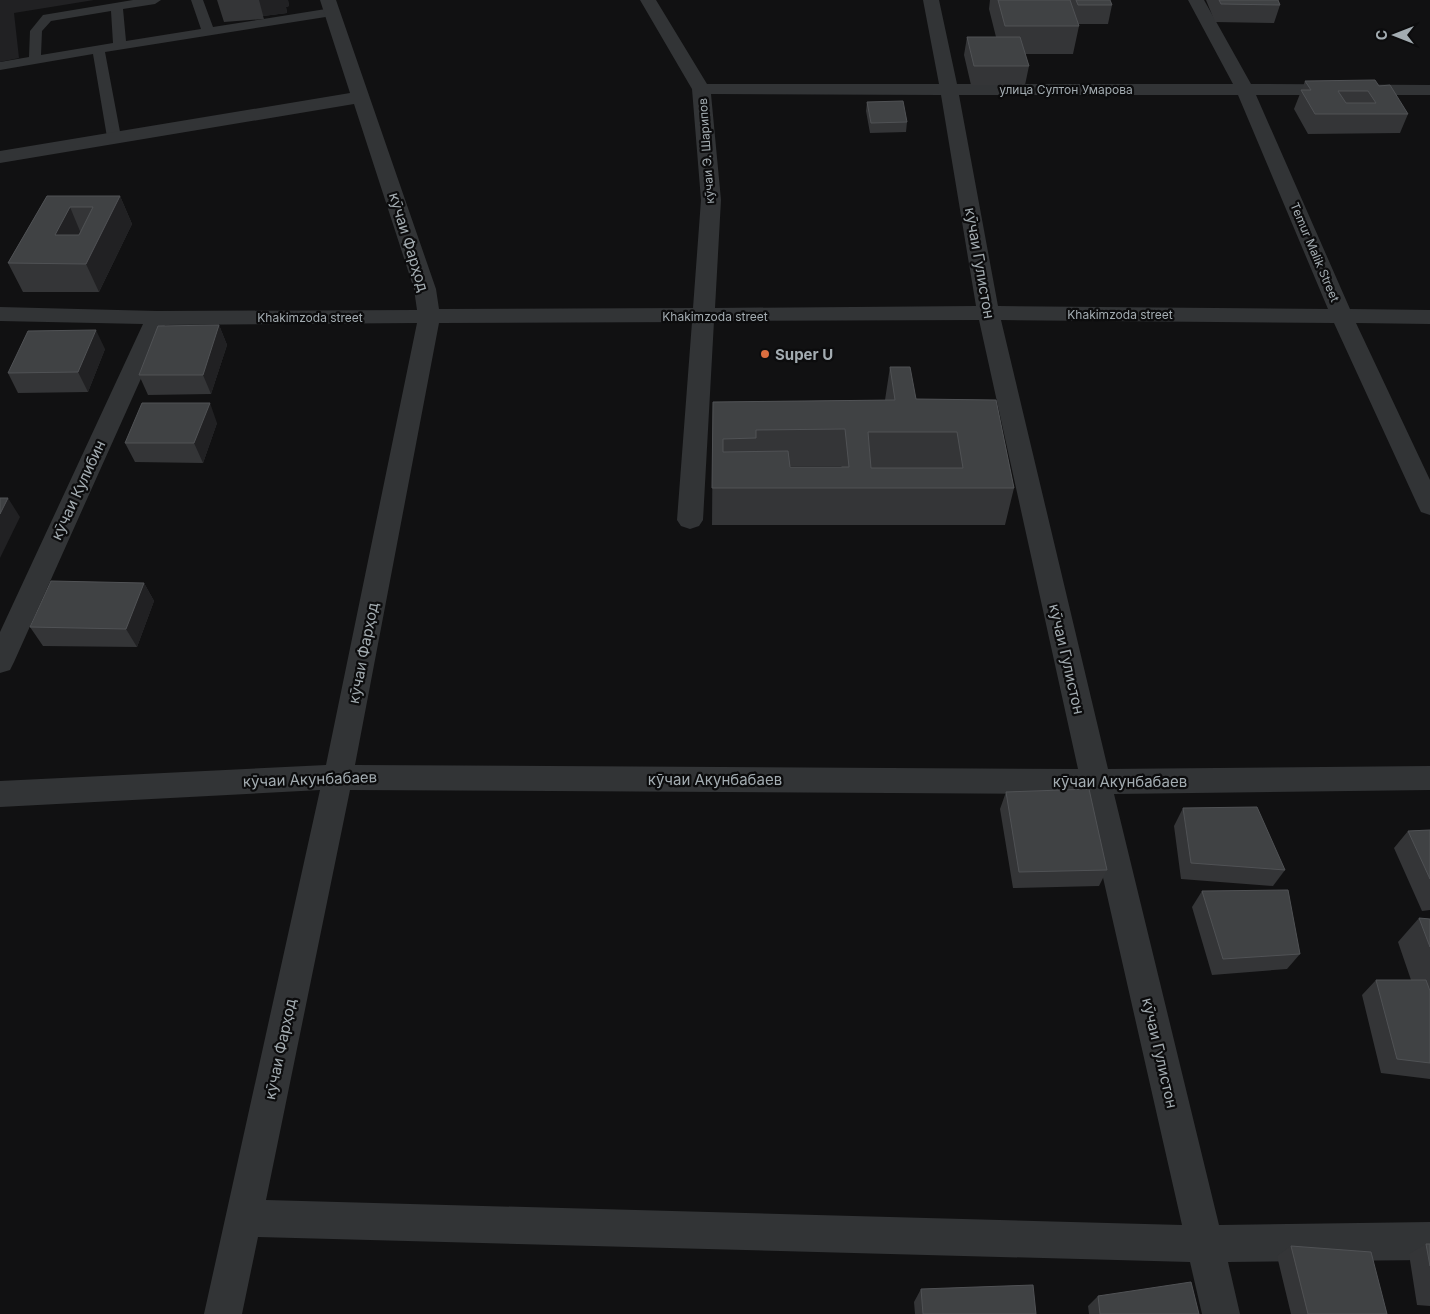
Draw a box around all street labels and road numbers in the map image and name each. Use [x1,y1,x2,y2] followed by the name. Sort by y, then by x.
[999,82,1133,97] street label: улица Султон Умарова
[695,97,717,204] street label: кӯчаи Э. Шарипов
[385,190,433,294] street label: кӯчаи Фарҳод
[1287,200,1343,304] street label: Temur Malik Street
[961,206,999,320] street label: кӯчаи Гулистон
[1067,307,1173,322] street label: Khakimzoda street
[662,309,768,324] street label: Khakimzoda street
[257,310,363,325] street label: Khakimzoda street
[47,437,109,543] street label: кӯчаи Кулибин
[344,601,382,705] street label: кӯчаи Фарҳод
[1045,602,1089,716] street label: кӯчаи Гулистон
[243,767,377,791] street label: кӯчаи Акунбабаев
[648,770,782,789] street label: кӯчаи Акунбабаев
[1053,772,1187,791] street label: кӯчаи Акунбабаев
[1138,996,1182,1110] street label: кӯчаи Гулистон
[260,997,300,1101] street label: кӯчаи Фарҳод

